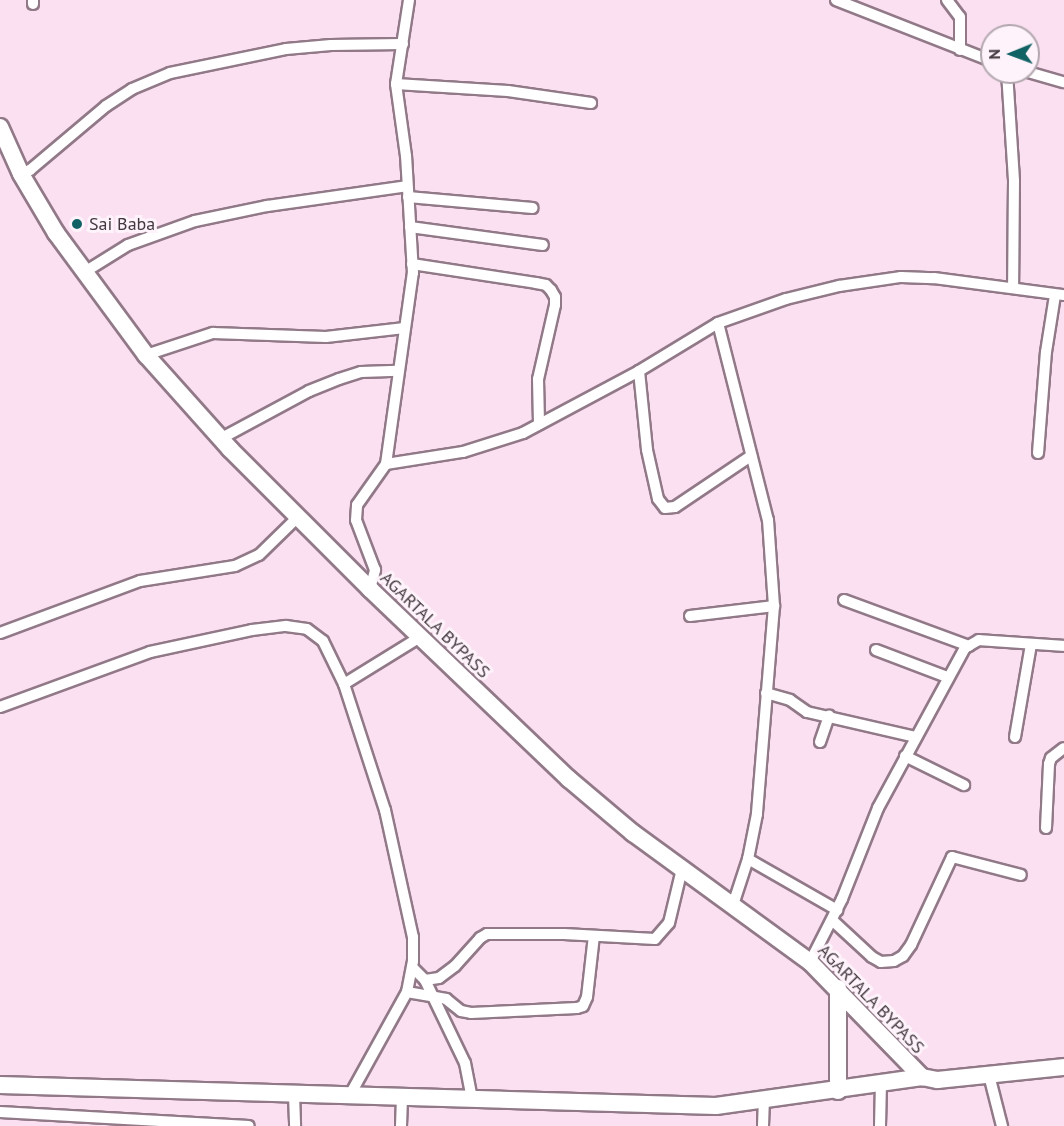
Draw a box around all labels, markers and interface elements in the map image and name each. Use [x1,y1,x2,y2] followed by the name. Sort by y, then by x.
[980,24,1040,84] north arrow
[984,49,1004,60] text: N
[89,213,155,235] place label: Sai Baba
[70,217,84,231] marker: Sai Baba
[376,567,494,683] street label: AGARTALA BYPASS
[813,940,929,1058] street label: AGARTALA BYPASS

